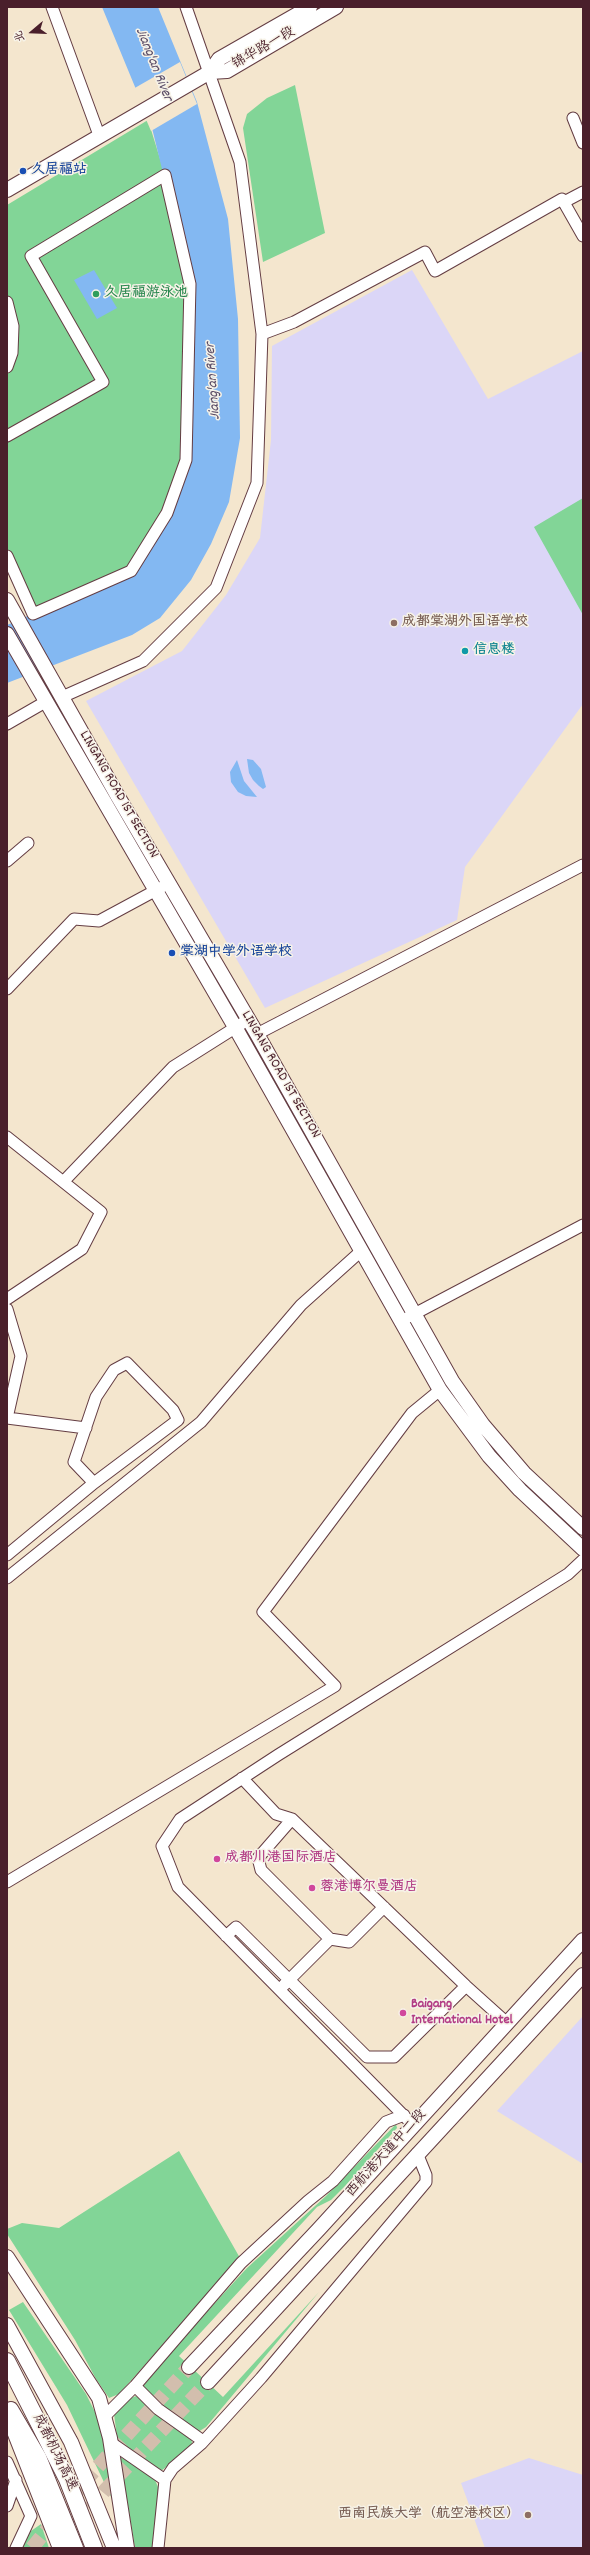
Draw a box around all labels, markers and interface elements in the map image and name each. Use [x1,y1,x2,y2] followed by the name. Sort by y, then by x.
[12,12,52,52] north arrow
[229,24,299,74] street label: 锦华路一段
[130,26,176,104] water label: Jiang'an River
[11,28,30,44] text: 北
[31,163,87,179] place label: 久居福站
[18,166,28,176] marker: 久居福站
[104,286,188,302] place label: 久居福游泳池
[91,289,101,299] marker: 久居福游泳池
[202,342,226,420] water label: Jiang'an River
[402,615,528,631] place label: 成都棠湖外国语学校
[389,618,399,628] marker: 成都棠湖外国语学校
[473,643,515,659] place label: 信息楼
[460,646,470,656] marker: 信息楼
[75,728,161,862] street label: LINGANG ROAD 1ST SECTION
[180,945,292,961] place label: 棠湖中学外语学校
[167,948,177,958] marker: 棠湖中学外语学校
[237,1008,323,1142] street label: LINGANG ROAD 1ST SECTION
[225,1851,337,1867] place label: 成都川港国际酒店
[212,1854,222,1864] marker: 成都川港国际酒店
[320,1880,418,1896] place label: 蓉港博尔曼酒店
[307,1883,317,1893] marker: 蓉港博尔曼酒店
[411,1997,513,2030] place label: Baigang International Hotel
[398,2008,408,2018] marker: Baigang International Hotel
[343,2107,431,2201] street label: 西航港大道中二段
[28,2412,80,2494] street label: 成都机场高速
[338,2507,520,2523] place label: 西南民族大学（航空港校区）
[523,2510,533,2520] marker: 西南民族大学（航空港校区）

